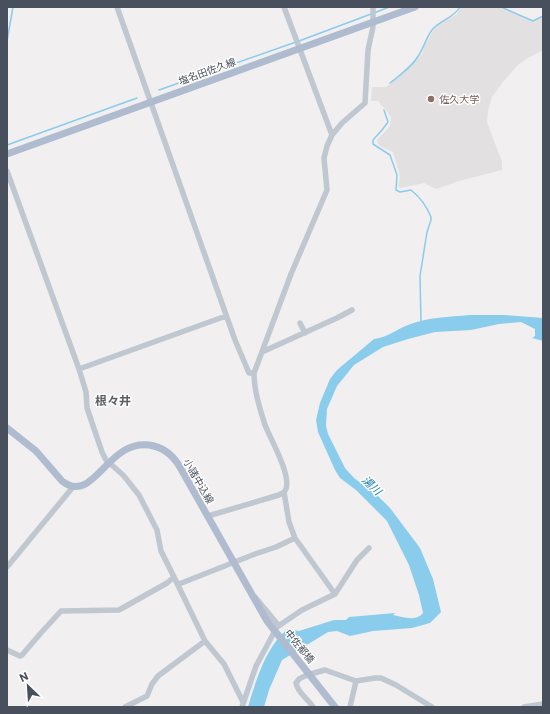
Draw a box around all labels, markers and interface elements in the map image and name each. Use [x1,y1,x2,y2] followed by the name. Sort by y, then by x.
[177,55,237,87] street label: 塩名田佐久線
[439,93,479,105] place label: 佐久大学
[426,94,436,104] marker: 佐久大学
[95,393,131,407] district label: 根々井
[181,456,217,506] street label: 小諸中込線
[360,473,385,498] water label: 湯川
[283,627,317,665] street label: 中佐都橋
[8,666,48,706] north arrow
[17,669,30,684] text: N

